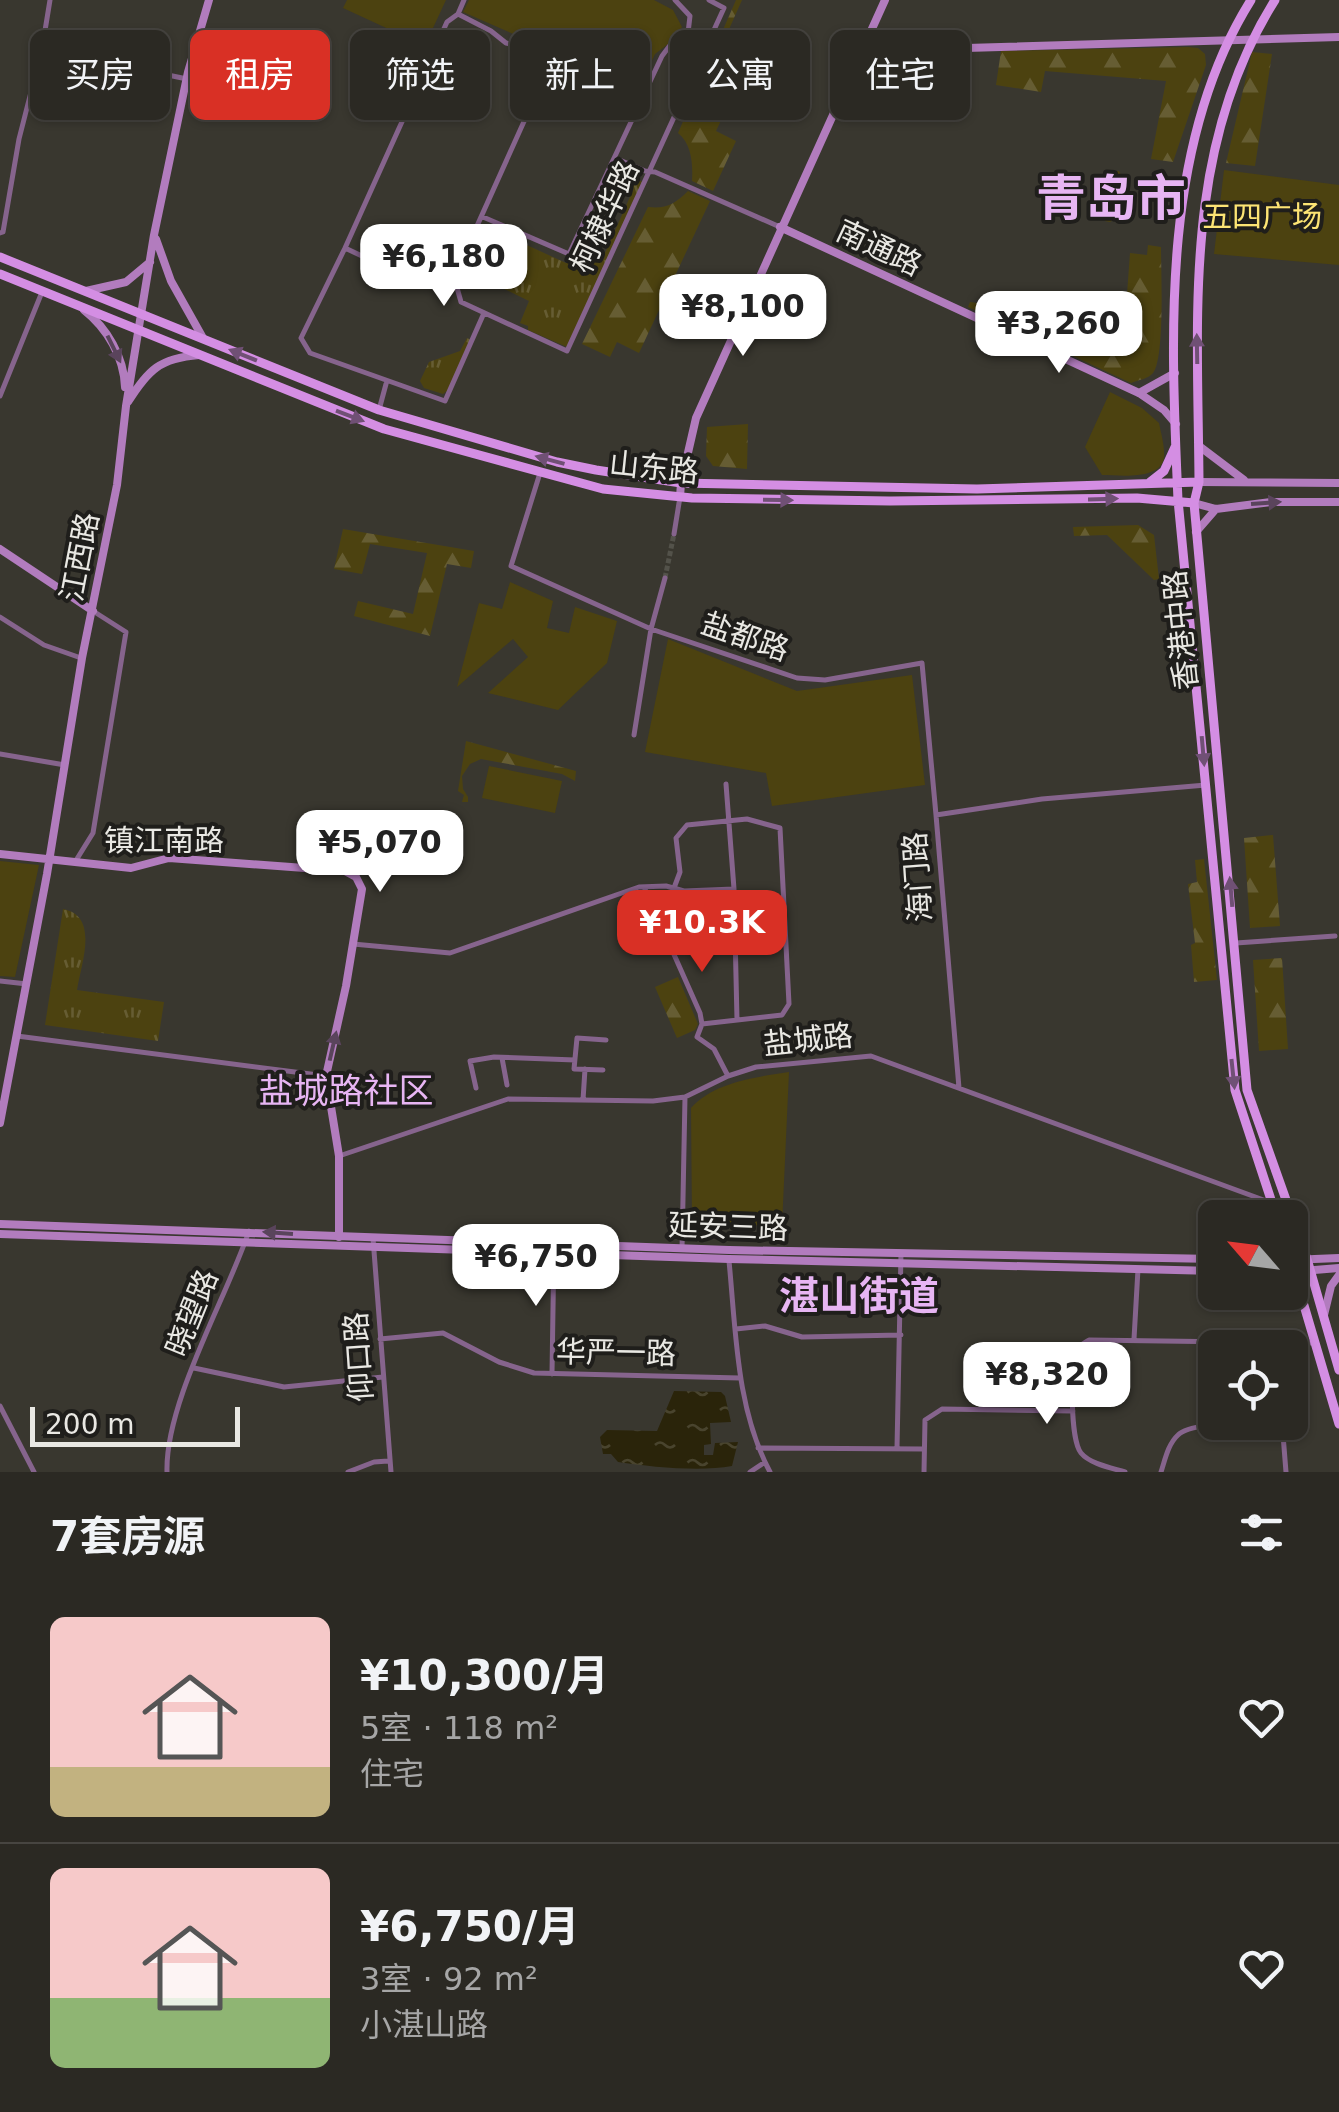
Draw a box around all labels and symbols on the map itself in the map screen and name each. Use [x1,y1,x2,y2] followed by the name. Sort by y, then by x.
[563,155,646,279] street label: 柯棣华路
[1036,170,1186,228] district label: 青岛市
[1202,199,1322,234] park label: 五四广场
[831,213,927,282] street label: 南通路
[363,224,525,309] pin: ¥6,180
[662,274,824,359] pin: ¥8,100
[978,291,1140,376] pin: ¥3,260
[1189,332,1205,364] one-way arrow
[105,334,122,363] one-way arrow
[228,346,258,362] one-way arrow
[335,409,365,424] one-way arrow
[607,445,701,490] street label: 山东路
[534,451,565,467] one-way arrow
[1087,491,1119,507] one-way arrow
[762,492,794,508] one-way arrow
[1250,495,1282,511] one-way arrow
[54,509,105,604] street label: 江西路
[1157,569,1204,692] street label: 香港中路
[697,605,793,668] street label: 盐都路
[1195,735,1211,767] one-way arrow
[299,810,461,895] pin: ¥5,070
[104,823,224,858] street label: 镇江南路
[897,831,938,923] street label: 海门路
[1223,876,1239,908] one-way arrow
[621,890,783,975] pin: ¥10.3K
[761,1017,855,1062] street label: 盐城路
[326,1030,341,1061] one-way arrow
[1225,1059,1241,1091] one-way arrow
[258,1071,434,1111] district label: 盐城路社区
[1198,1200,1308,1310] north arrow
[667,1207,789,1246] street label: 延安三路
[262,1224,293,1240] one-way arrow
[455,1224,617,1309] pin: ¥6,750
[158,1265,225,1361] street label: 晓望路
[779,1273,939,1319] district label: 湛山街道
[338,1311,379,1403] street label: 仰口路
[556,1334,676,1371] street label: 华严一路
[966,1342,1128,1427] pin: ¥8,320
[30,1402,240,1446] scale bar

